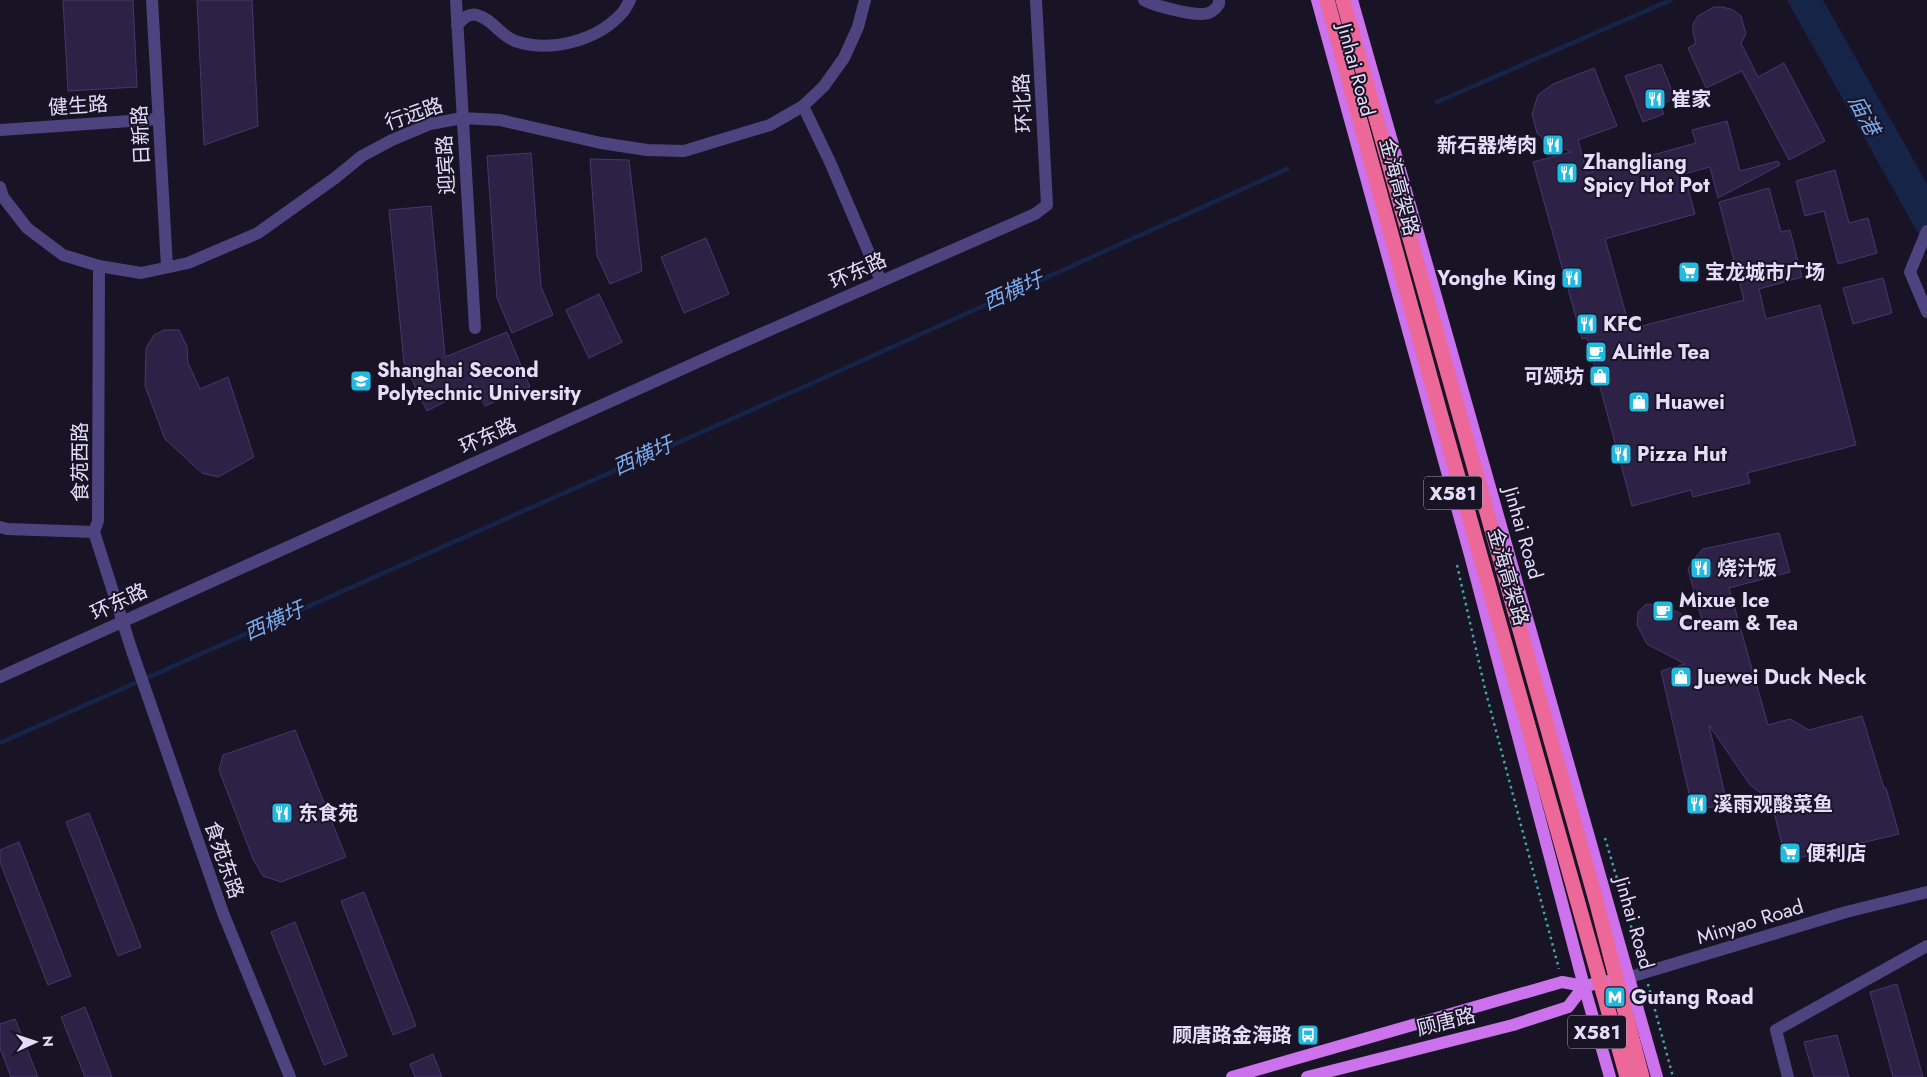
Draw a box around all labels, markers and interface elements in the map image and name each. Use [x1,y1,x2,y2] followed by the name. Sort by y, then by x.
[1329,17,1382,120] street label: Jinhai Road
[1007,72,1039,134] street label: 环北路
[1671,85,1711,114] place label: 崔家
[1643,87,1667,111] restaurant icon: 崔家
[47,89,109,123] street label: 健生路
[1841,89,1889,143] water label: 庙港
[381,91,447,137] street label: 行远路
[125,104,157,166] street label: 日新路
[1437,131,1537,160] place label: 新石器烤肉
[1541,133,1565,157] restaurant icon: 新石器烤肉
[430,134,462,196] street label: 迎宾路
[1372,135,1426,239] street label: 金海高架路
[1583,148,1710,200] place label: Zhangliang Spicy Hot Pot
[1555,161,1579,185] restaurant icon: Zhangliang Spicy Hot Pot
[825,246,891,296] street label: 环东路
[1705,258,1825,287] place label: 宝龙城市广场
[1677,260,1701,284] supermarket icon: 宝龙城市广场
[978,263,1051,318] water label: 西横圩
[1436,264,1556,293] place label: Yonghe King
[1560,266,1584,290] restaurant icon: Yonghe King
[1603,310,1642,339] place label: KFC
[1575,312,1599,336] restaurant icon: KFC
[1611,338,1710,367] place label: ALittle Tea
[1584,340,1608,364] cafe icon: ALittle Tea
[377,356,581,408] place label: Shanghai Second Polytechnic University
[1524,362,1584,391] place label: 可颂坊
[1588,364,1612,388] shop icon: 可颂坊
[349,369,373,393] school or university icon: Shanghai Second Polytechnic University
[1655,388,1725,417] place label: Huawei
[1627,390,1651,414] shop icon: Huawei
[455,411,521,461] street label: 环东路
[66,422,95,502] street label: 食苑西路
[608,428,681,483] water label: 西横圩
[1637,440,1727,469] place label: Pizza Hut
[1609,442,1633,466] restaurant icon: Pizza Hut
[1424,476,1482,509] road number: X581
[1495,480,1550,583] street label: Jinhai Road
[1480,525,1536,629] street label: 金海高架路
[1717,554,1777,583] place label: 烧汁饭
[1689,556,1713,580] restaurant icon: 烧汁饭
[86,576,152,628] street label: 环东路
[1679,586,1798,638] place label: Mixue Ice Cream & Tea
[239,593,312,648] water label: 西横圩
[1651,599,1675,623] cafe icon: Mixue Ice Cream & Tea
[1693,663,1867,692] place label: Juewei Duck Neck
[1669,665,1693,689] shop icon: Juewei Duck Neck
[1713,790,1833,819] place label: 溪雨观酸菜鱼
[1685,792,1709,816] restaurant icon: 溪雨观酸菜鱼
[298,799,358,828] place label: 东食苑
[270,801,294,825] restaurant icon: 东食苑
[197,817,251,903] street label: 食苑东路
[1806,839,1866,868] place label: 便利店
[1778,841,1802,865] supermarket icon: 便利店
[1606,870,1661,973] street label: Jinhai Road
[1693,892,1807,952] street label: Minyao Road
[1631,983,1753,1012] place label: Gutang Road
[1603,985,1627,1009] metro station icon: Gutang Road
[1413,1001,1479,1043] street label: 顾唐路
[1568,1016,1626,1048] road number: X581
[10,1017,60,1067] north arrow
[1172,1021,1292,1050] place label: 顾唐路金海路
[1296,1023,1320,1047] bus stop icon: 顾唐路金海路
[38,1035,58,1047] text: N

